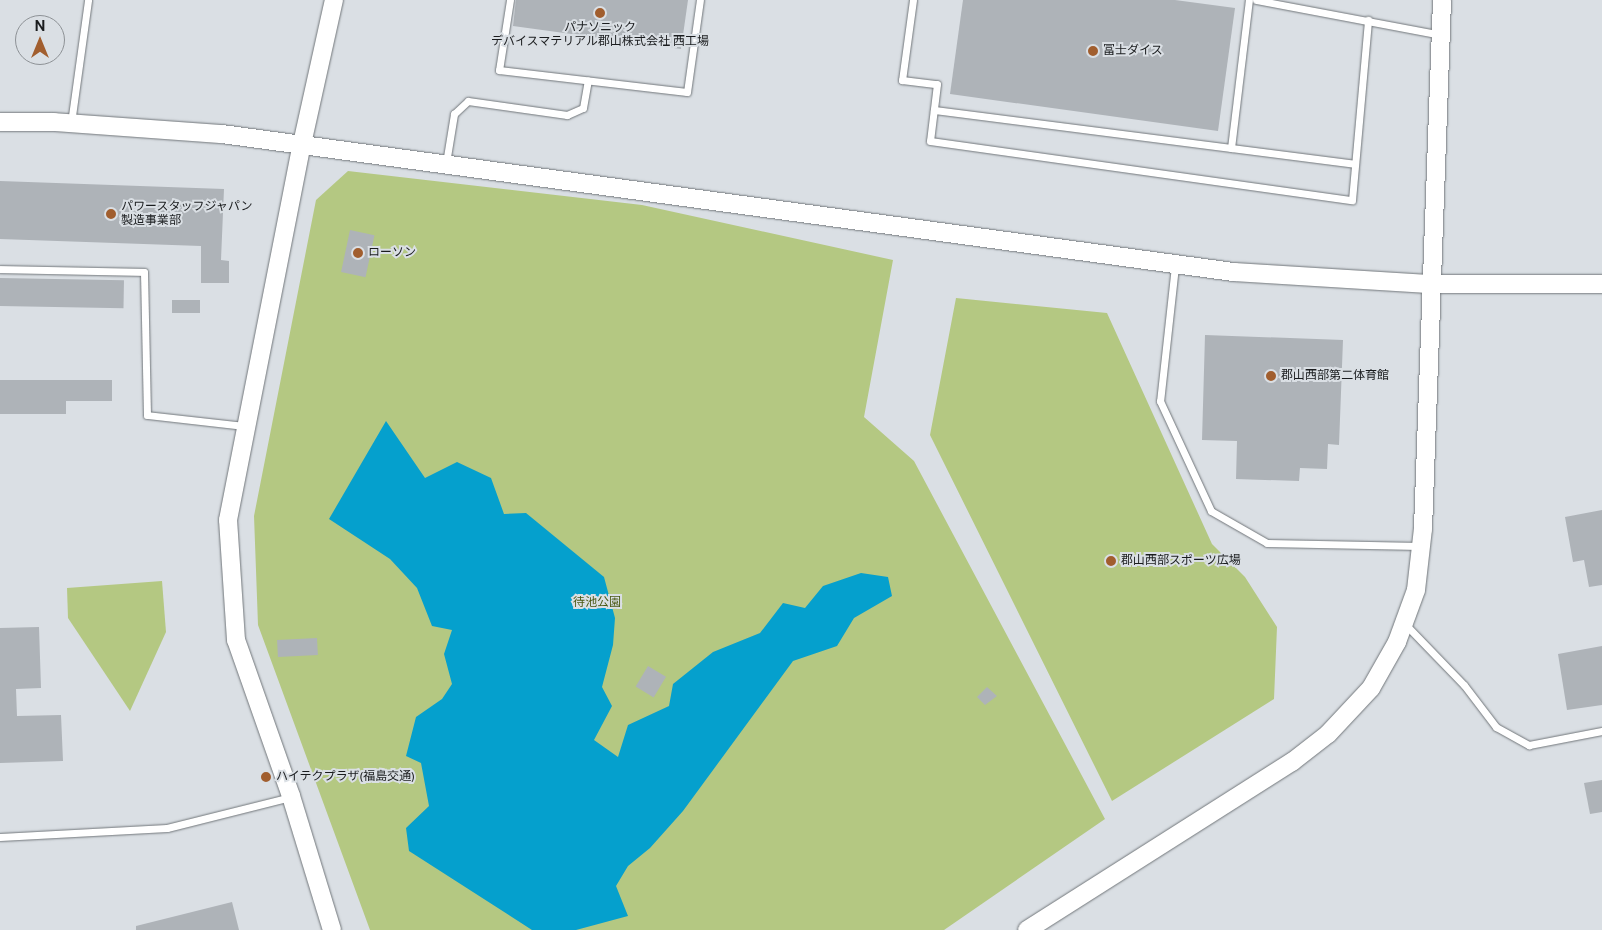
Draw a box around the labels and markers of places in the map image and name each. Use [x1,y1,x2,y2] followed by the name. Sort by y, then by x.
[594,7,606,19] marker: パナソニック デバイスマテリアル郡山株式会社 西工場
[491,21,709,49] place label: パナソニック デバイスマテリアル郡山株式会社 西工場
[1103,44,1163,58] place label: 冨士ダイス
[1087,45,1099,57] marker: 冨士ダイス
[121,200,253,228] place label: パワースタッフジャパン 製造事業部
[105,208,117,220] marker: パワースタッフジャパン 製造事業部
[368,246,416,260] place label: ローソン
[352,247,364,259] marker: ローソン
[1281,369,1389,383] place label: 郡山西部第二体育館
[1265,370,1277,382] marker: 郡山西部第二体育館
[1121,554,1241,568] place label: 郡山西部スポーツ広場
[1105,555,1117,567] marker: 郡山西部スポーツ広場
[276,770,415,784] place label: ハイテクプラザ(福島交通)
[260,771,272,783] marker: ハイテクプラザ(福島交通)

